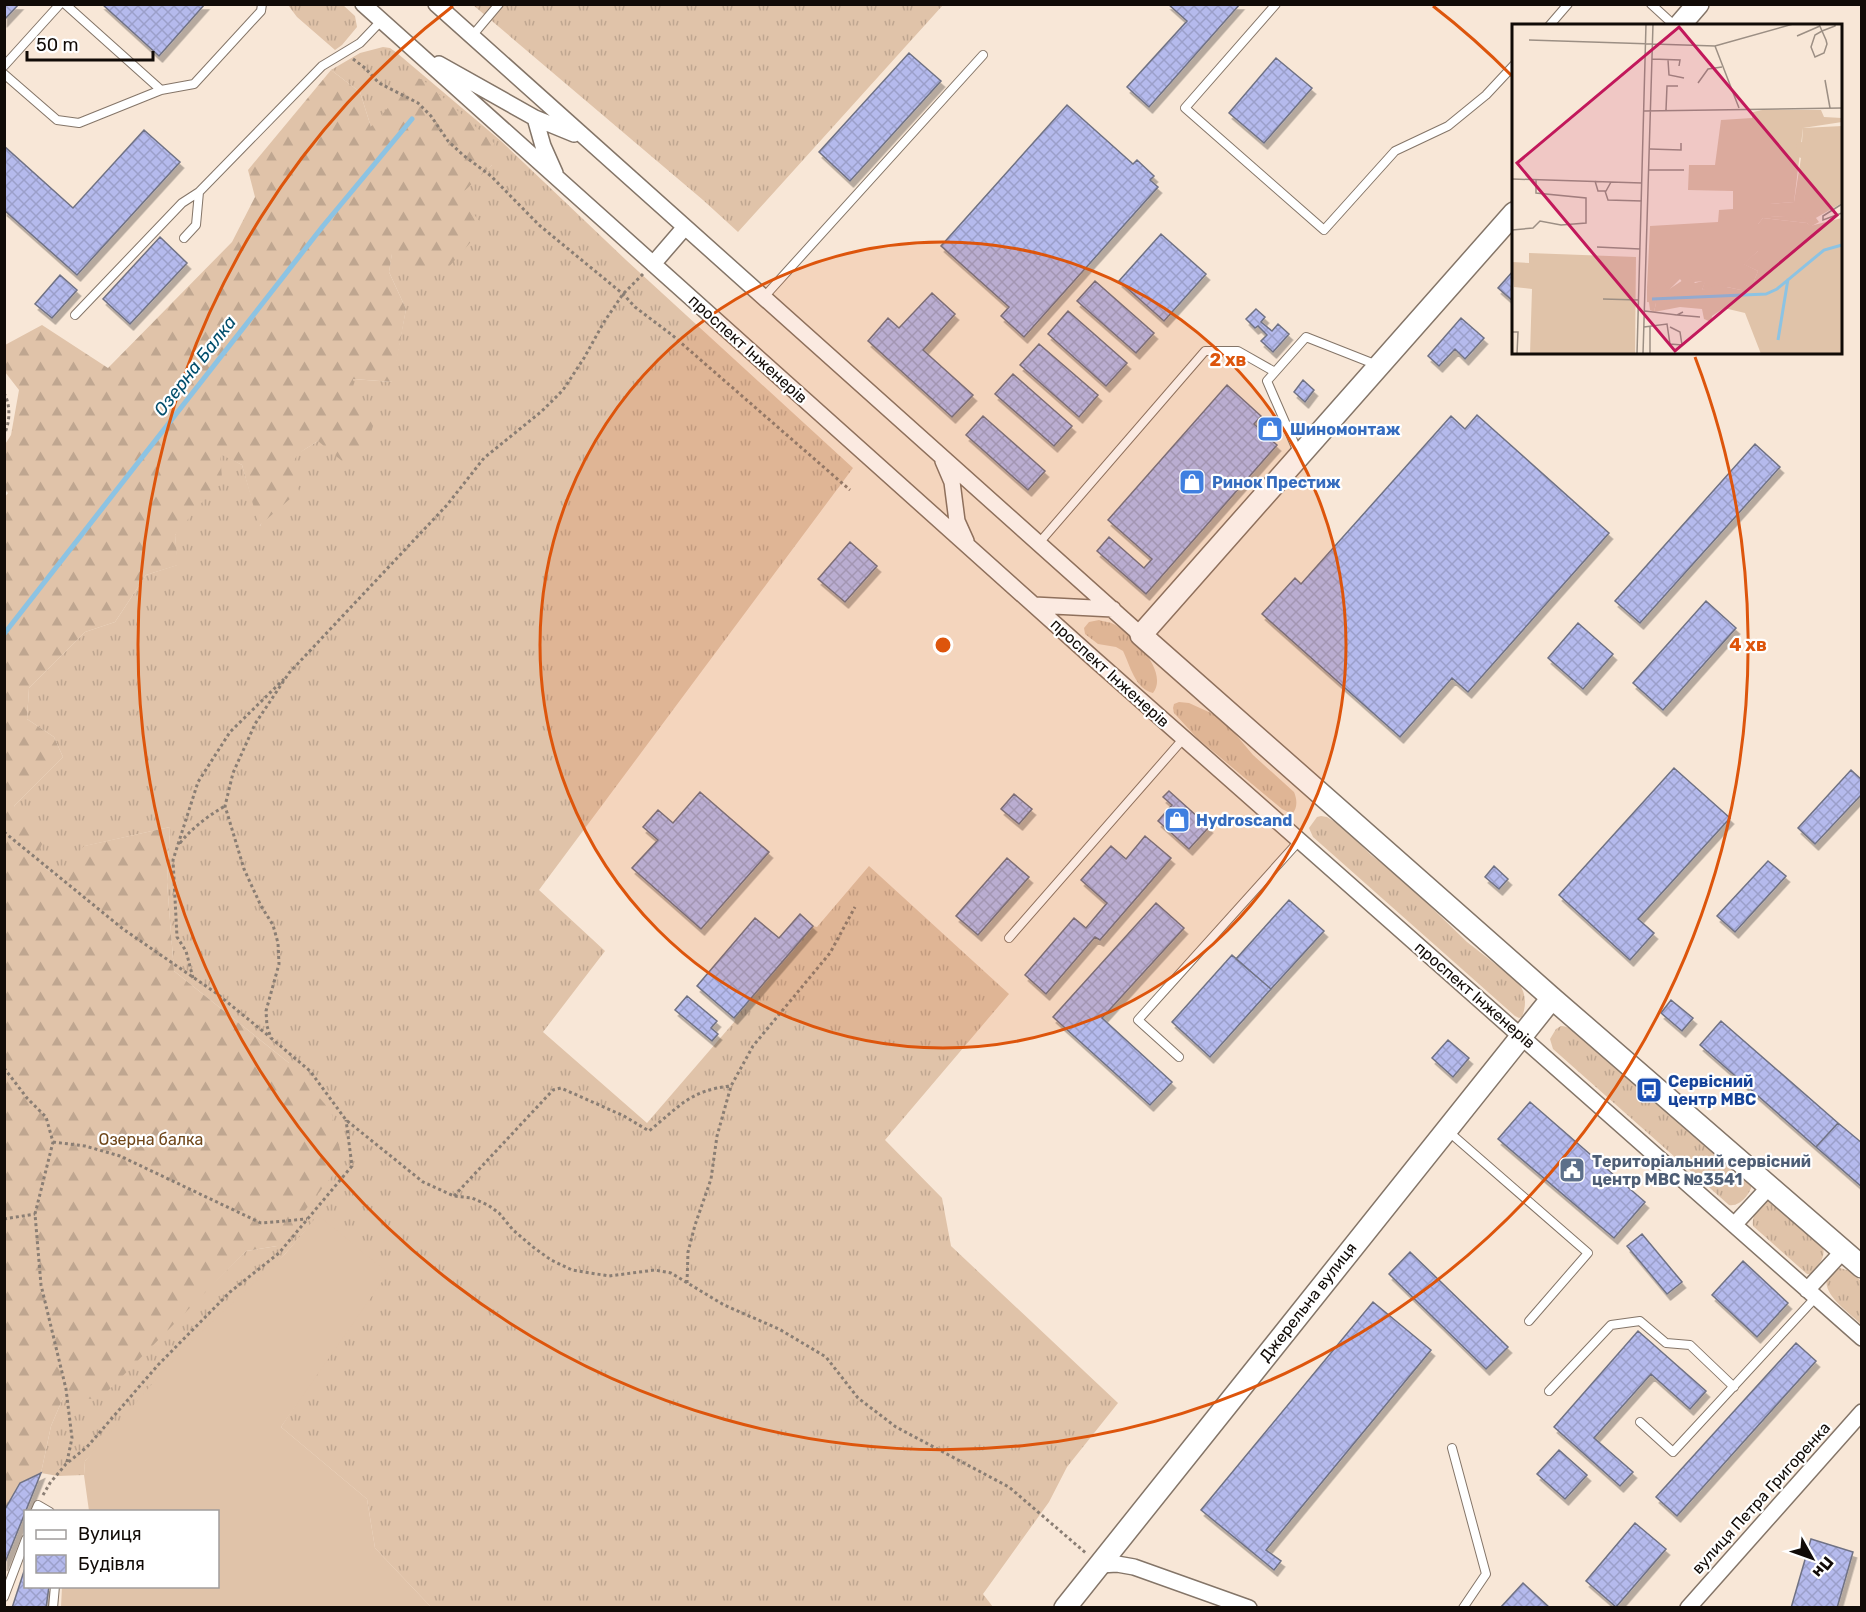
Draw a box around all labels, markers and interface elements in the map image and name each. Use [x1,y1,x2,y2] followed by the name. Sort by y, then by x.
[27,24,153,62] scale bar
[1512,24,1842,354] inset map
[36,34,79,56] text: 50 m
[685,291,811,407] street label: проспект Інженерів
[149,311,241,420] water label: Озерна Балка
[1209,349,1247,371] text: 2 хв
[1255,414,1285,444] shop icon: Шиномонтаж
[1290,420,1401,439] place label: Шиномонтаж
[1177,467,1207,497] shop icon: Ринок Престиж
[1212,473,1341,492] place label: Ринок Престиж
[1047,615,1173,731] street label: проспект Інженерів
[1729,634,1767,656] text: 4 хв
[933,635,953,655] centre of rings
[1162,805,1192,835] shop icon: Hydroscand
[1196,811,1292,830] place label: Hydroscand
[1411,938,1539,1052] street label: проспект Інженерів
[1668,1072,1756,1109] place label: Сервісний центр МВС
[1634,1075,1664,1105] bus stop icon: Сервісний центр МВС
[99,1130,203,1149] park label: Озерна балка
[1592,1152,1811,1189] place label: Територіальний сервісний центр МВС №3541
[1557,1155,1587,1185] public building icon: Територіальний сервісний центр МВС №3541
[1256,1239,1360,1365] street label: Джерельна вулиця
[1688,1418,1834,1578] street label: вулиця Петра Григоренка
[24,1510,219,1588] legend
[78,1523,142,1545] text: Вулиця
[1782,1528,1842,1588] north arrow
[78,1553,145,1575] text: Будівля
[1809,1553,1838,1582] text: Пн

